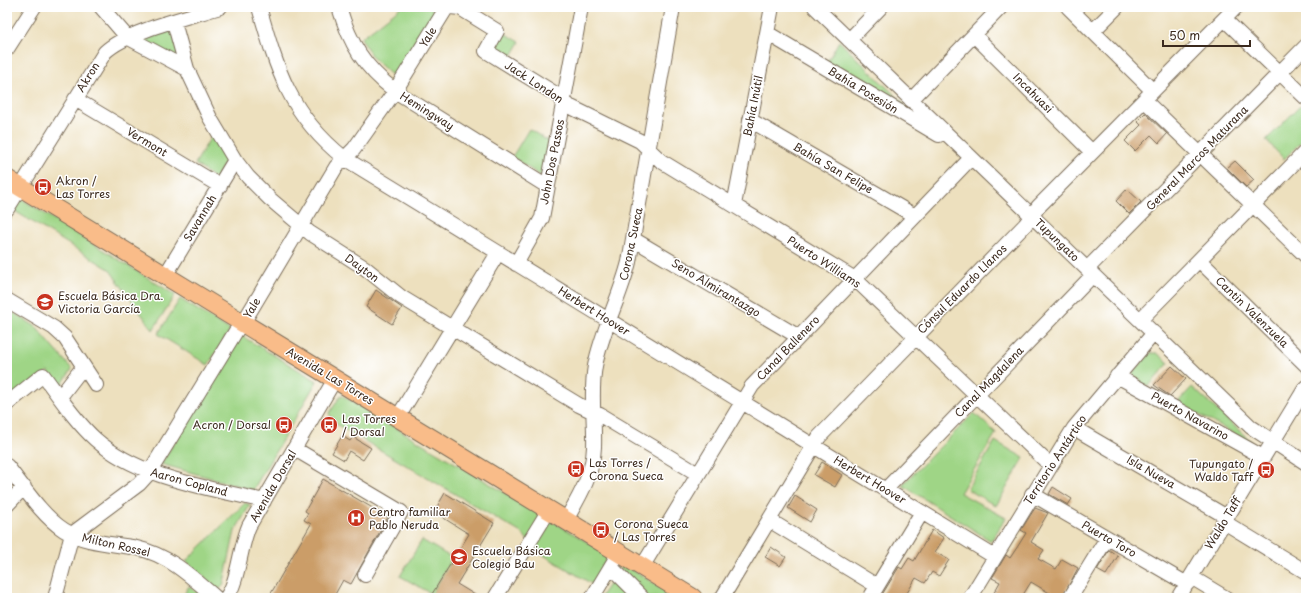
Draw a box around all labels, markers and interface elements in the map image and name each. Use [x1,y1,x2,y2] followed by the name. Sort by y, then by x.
[1163,22,1250,48] scale bar
[415,23,441,50] street label: Yale
[1169,26,1200,44] text: 50 m
[502,56,567,107] street label: Jack London
[72,58,103,95] street label: Akron
[825,62,902,117] street label: Bahía Posesión
[1009,69,1057,117] street label: Incahuasi
[738,74,767,138] street label: Bahía Inútil
[397,87,458,134] street label: Hemingway
[1142,101,1252,214] street label: General Marcos Maturana
[535,118,568,206] street label: John Dos Passos
[124,123,171,161] street label: Vermont
[790,138,876,197] street label: Bahía San Felipe
[56,172,110,202] place label: Akron / Las Torres
[33,177,53,197] bus stop icon: Akron / Las Torres
[179,191,220,245] street label: Savannah
[614,206,647,282] street label: Corona Sueca
[1031,214,1083,265] street label: Tupungato
[784,231,864,292] street label: Puerto Williams
[913,240,1010,337] street label: Cónsul Eduardo Llanos
[342,249,383,286] street label: Dayton
[668,254,764,321] street label: Seno Almirantazgo
[1212,272,1293,351] street label: Cantin Valenzuela
[555,282,634,340] street label: Herbert Hoover
[58,287,163,317] place label: Escuela Básica Dra. Victoria García
[35,292,55,312] school or university icon: Escuela Básica Dra. Victoria García
[239,294,264,321] street label: Yale
[752,311,823,384] street label: Canal Ballenero
[950,342,1027,421] street label: Canal Magdalena
[283,343,377,408] street label: Avenida Las Torres
[1148,387,1232,444] street label: Puerto Navarino
[342,410,396,440] place label: Las Torres / Dorsal
[1019,411,1090,508] street label: Territorio Antártico
[274,415,294,435] bus stop icon: Acron / Dorsal
[319,415,339,435] bus stop icon: Las Torres / Dorsal
[193,416,271,433] place label: Acron / Dorsal
[245,446,300,525] street label: Avenida Dorsal
[831,451,910,508] street label: Herbert Hoover
[1124,451,1179,493] street label: Isla Nueva
[589,454,664,484] place label: Las Torres / Corona Sueca
[1189,455,1255,485] place label: Tupungato / Waldo Taff
[566,459,586,479] bus stop icon: Las Torres / Corona Sueca
[1256,460,1276,480] bus stop icon: Tupungato / Waldo Taff
[149,463,230,500] street label: Aaron Copland
[1200,492,1246,552] street label: Waldo Taff
[369,503,450,533] place label: Centro familiar Pablo Neruda
[346,508,366,528] hospital icon: Centro familiar Pablo Neruda
[614,515,689,545] place label: Corona Sueca / Las Torres
[1079,516,1140,561] street label: Puerto Toro
[591,520,611,540] bus stop icon: Corona Sueca / Las Torres
[80,528,152,561] street label: Milton Rossel
[472,542,551,572] place label: Escuela Básica Colegio Bau
[449,547,469,567] school or university icon: Escuela Básica Colegio Bau

